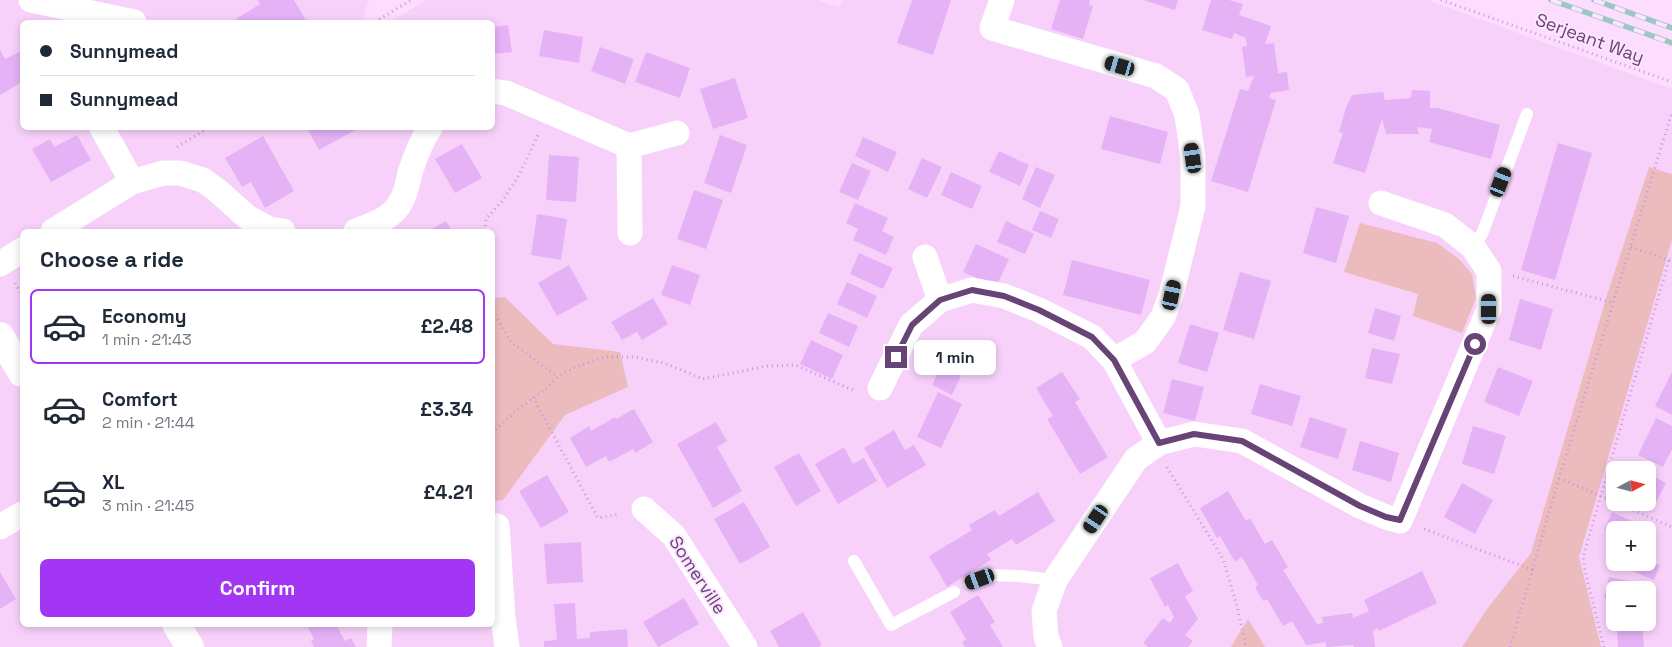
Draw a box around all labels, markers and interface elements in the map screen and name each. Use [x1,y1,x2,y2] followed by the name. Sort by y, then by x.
[1532,8,1648,68] street label: Serjeant Way
[70,39,178,64] text: Sunnymead
[1103,55,1136,77] car
[70,87,178,112] text: Sunnymead
[1183,142,1202,174] car
[1488,165,1513,199] car
[40,245,184,273] text: Choose a ride
[1161,279,1182,311] car
[1481,294,1496,324] car
[42,304,87,349] icon: car
[102,304,186,329] text: Economy
[420,314,473,339] text: £2.48
[102,329,192,350] text: 1 min · 21:43
[1464,333,1486,355] route start
[914,340,996,374] callout: 1 min
[885,346,907,368] route end
[935,347,975,368] text: 1 min
[42,387,87,432] icon: car
[102,387,178,412] text: Comfort
[420,397,473,422] text: £3.34
[102,412,195,433] text: 2 min · 21:44
[1606,461,1656,511] north arrow
[1606,461,1656,631] map controls
[42,470,87,515] icon: car
[102,470,125,495] text: XL
[423,480,473,505] text: £4.21
[102,495,194,516] text: 3 min · 21:45
[1081,502,1110,536] car
[1606,521,1656,571] button: +
[664,532,732,618] street label: Somerville
[40,559,475,617] button: Confirm
[963,567,996,591] car
[1606,581,1656,631] button: −

